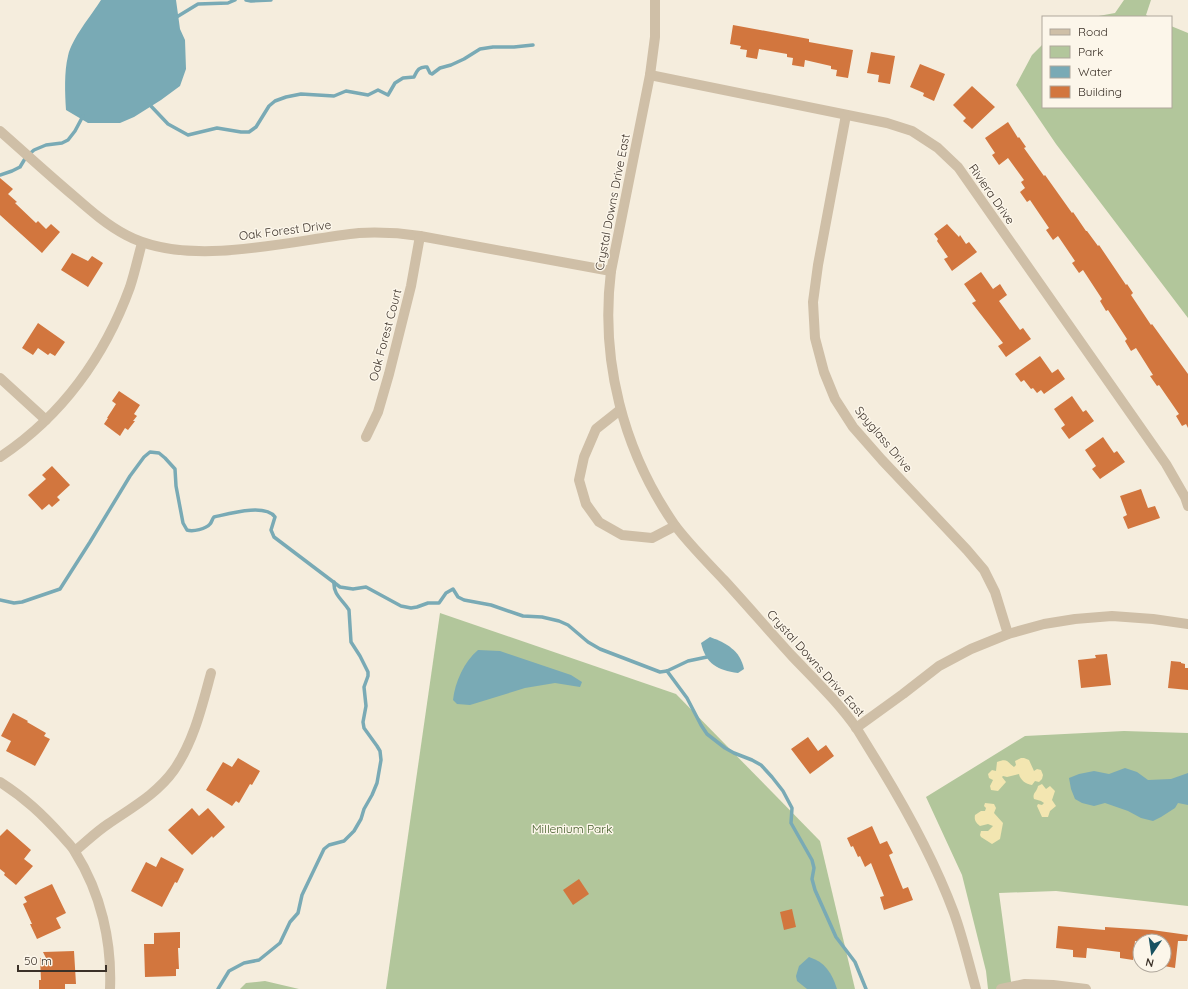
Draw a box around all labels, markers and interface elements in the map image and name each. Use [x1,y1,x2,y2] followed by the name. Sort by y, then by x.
[1042,16,1172,108] legend
[1078,24,1108,39] text: Road
[1078,44,1103,59] text: Park
[1078,64,1113,79] text: Water
[1078,84,1122,99] text: Building
[591,132,633,272] street label: Crystal Downs Drive East
[966,161,1018,227] street label: Riviera Drive
[238,217,332,243] street label: Oak Forest Drive
[365,287,405,383] street label: Oak Forest Court
[852,403,916,475] street label: Spyglass Drive
[764,606,868,720] street label: Crystal Downs Drive East
[532,821,612,836] park label: Millenium Park
[1132,933,1172,973] north arrow
[18,947,106,973] scale bar
[24,953,52,968] text: 50 m
[1144,955,1155,970] text: N

